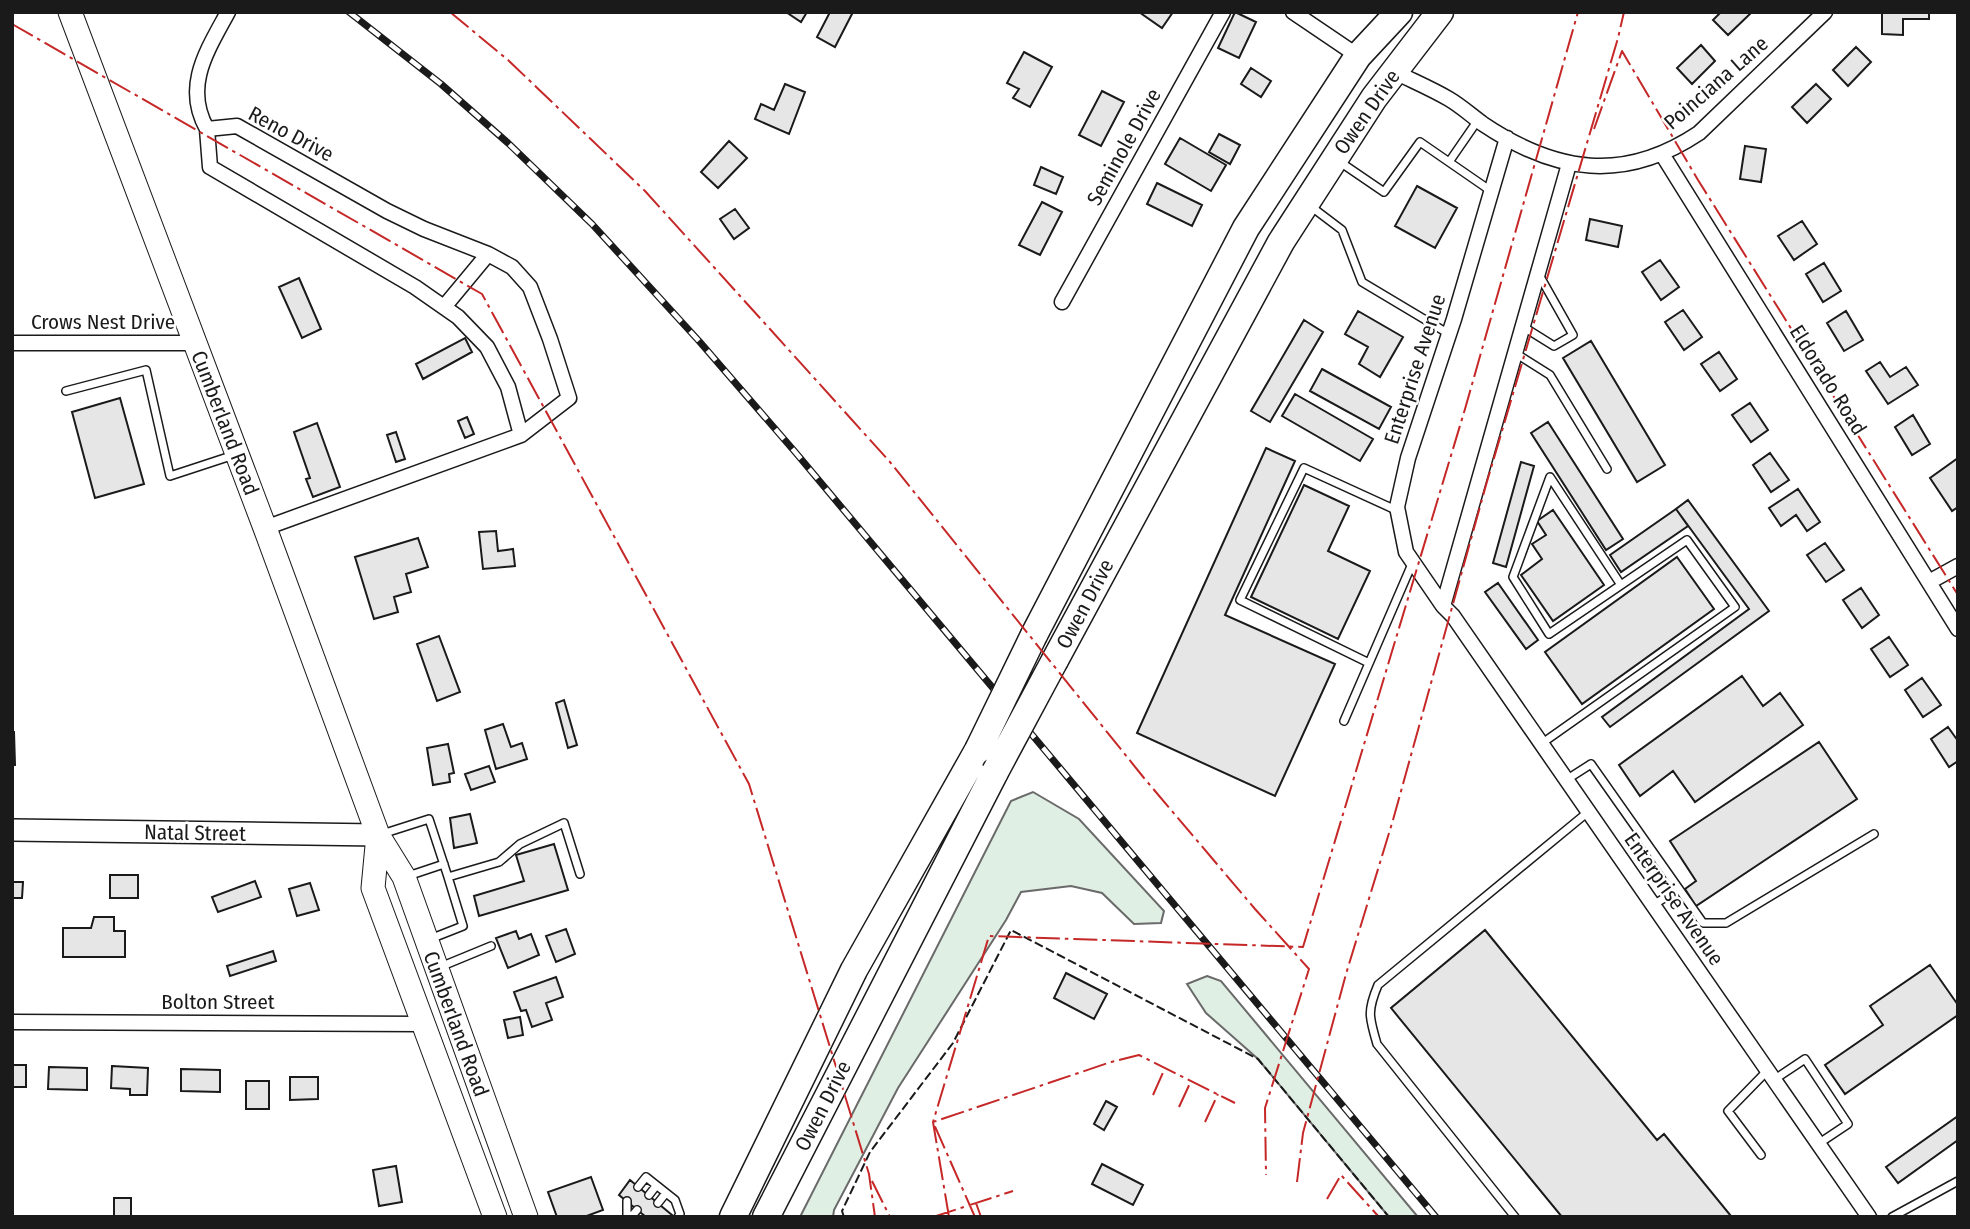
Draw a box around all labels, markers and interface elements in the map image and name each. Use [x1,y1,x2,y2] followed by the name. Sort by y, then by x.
[1659,31,1773,135] street label: Poinciana Lane
[1328,64,1406,160] street label: Owen Drive
[1081,84,1167,210] street label: Seminole Drive
[244,101,338,167] street label: Reno Drive
[1379,291,1451,447] street label: Enterprise Avenue
[31,309,175,335] street label: Crows Nest Drive
[1784,320,1872,440] street label: Eldorado Road
[185,347,265,499] street label: Cumberland Road
[1051,555,1119,653] street label: Owen Drive
[144,819,246,847] street label: Natal Street
[1619,828,1729,970] street label: Enterprise Avenue
[418,948,494,1100] street label: Cumberland Road
[161,989,275,1015] street label: Bolton Street
[789,1057,857,1155] street label: Owen Drive

